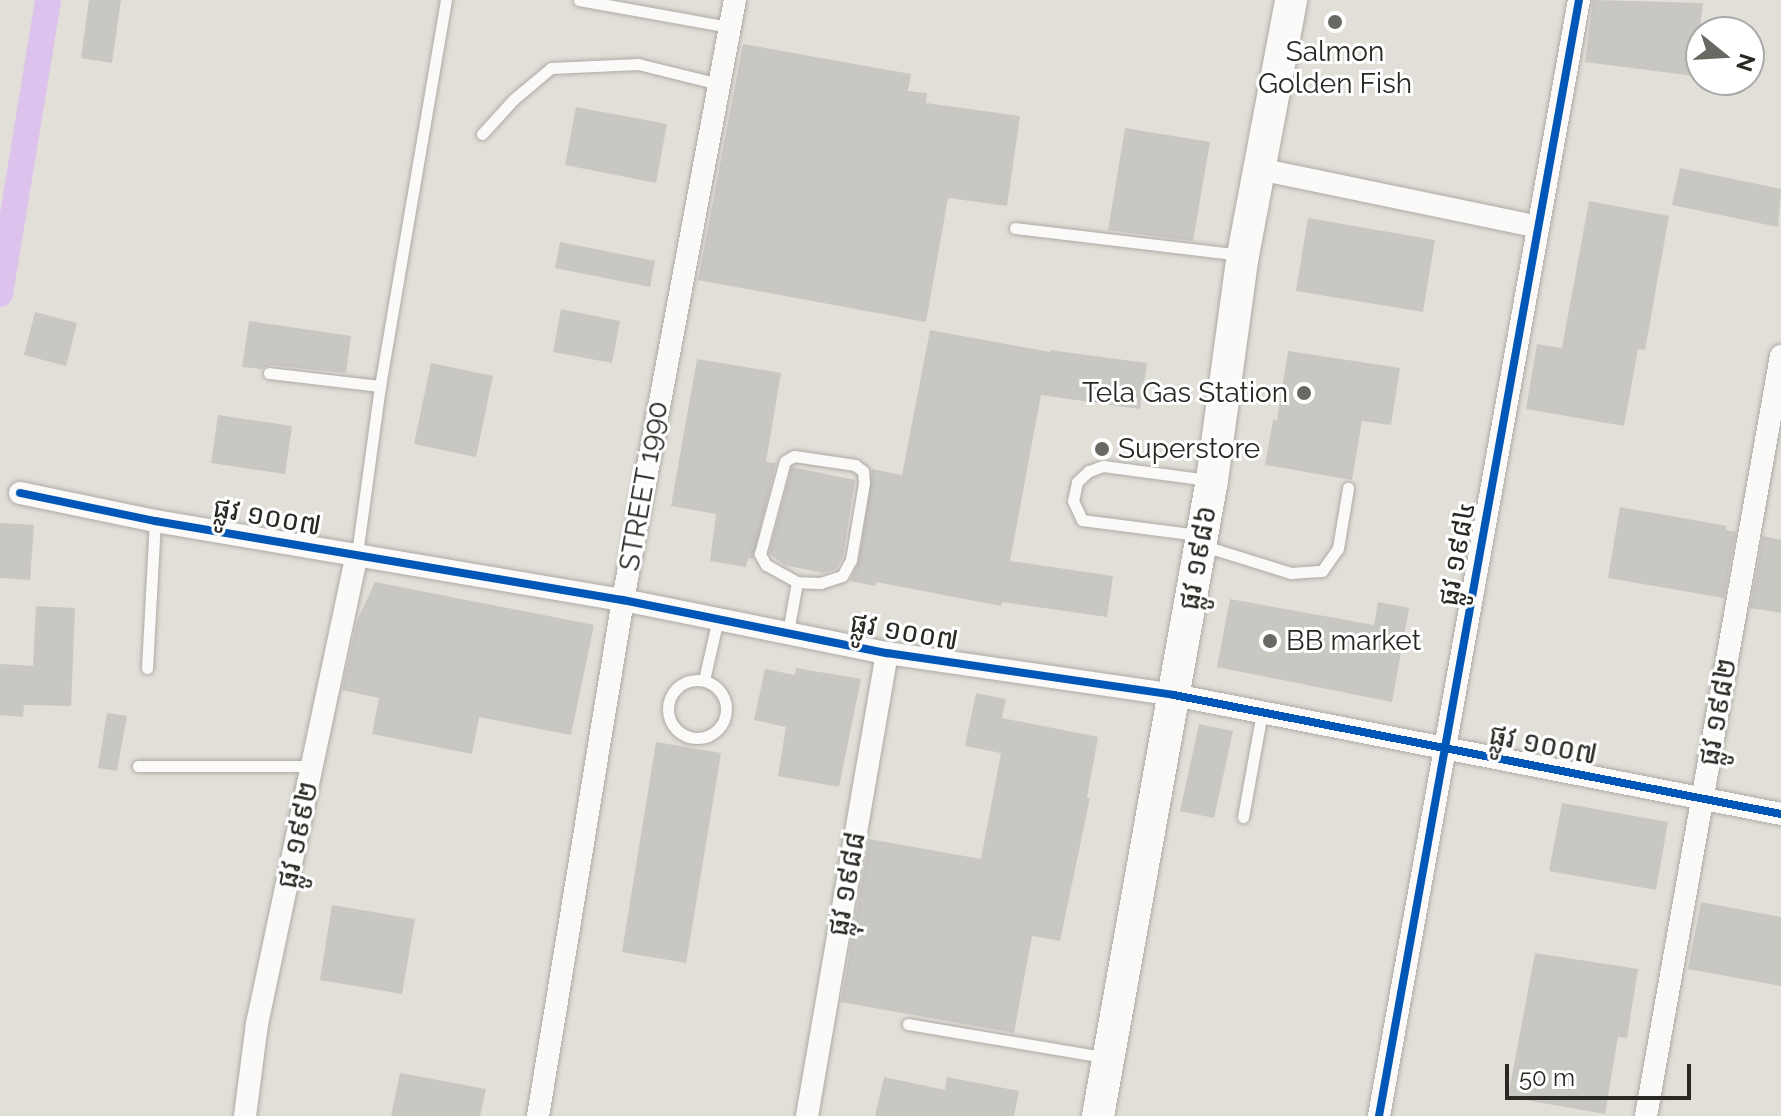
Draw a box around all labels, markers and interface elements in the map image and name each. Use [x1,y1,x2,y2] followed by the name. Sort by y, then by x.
[1326,13,1344,31] marker: Salmon Golden Fish
[1685,16,1765,96] north arrow
[1258,35,1412,101] place label: Salmon Golden Fish
[1731,51,1761,75] text: N
[1082,376,1288,410] place label: Tela Gas Station
[1295,384,1313,402] marker: Tela Gas Station
[612,398,676,574] street label: STREET 1990
[1118,432,1260,466] place label: Superstore
[1093,440,1111,458] marker: Superstore
[210,491,324,543] street label: ផ្លូវ ១០០៧
[1431,499,1483,609] street label: ផ្លូវ ១៩៨៤
[1172,503,1224,613] street label: ផ្លូវ ១៩៨៦
[847,606,961,658] street label: ផ្លូវ ១០០៧
[1286,624,1421,658] place label: BB market
[1261,632,1279,650] marker: BB market
[1692,656,1744,768] street label: ផ្លូវ ១៩៨២
[1486,718,1600,772] street label: ផ្លូវ ១០០៧
[270,778,326,892] street label: ផ្លូវ ១៩៩២
[821,829,873,939] street label: ផ្លុវ ១៩៨៨
[1509,1048,1695,1098] scale bar
[1519,1063,1575,1092] text: 50 m

